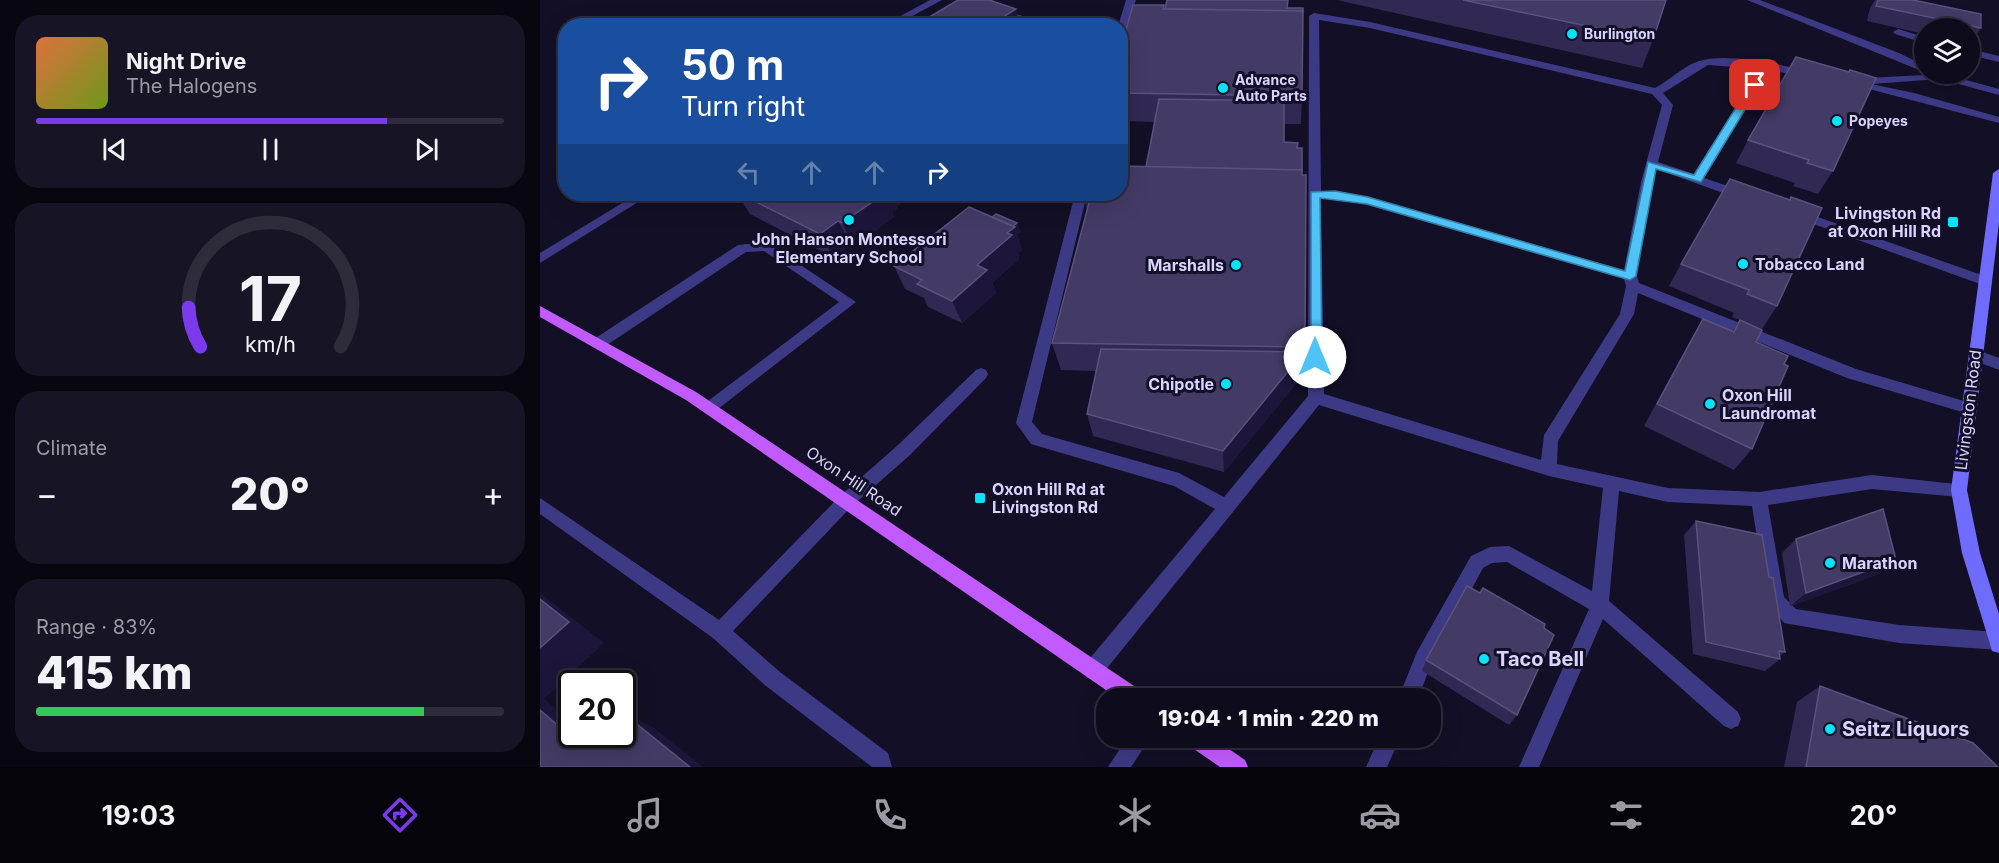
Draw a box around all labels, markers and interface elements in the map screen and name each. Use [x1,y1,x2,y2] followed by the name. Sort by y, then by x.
[1914,18,1980,84] map controls
[1914,18,1980,84] button: layers
[1584,25,1655,42] place label: Burlington
[1565,27,1579,41] marker: Burlington
[681,39,784,90] text: 50 m
[582,42,660,120] icon: right
[126,48,246,74] text: Night Drive
[1729,59,1780,110] pin
[1738,68,1771,101] icon: arrive
[1235,71,1307,104] place label: Advance Auto Parts
[126,74,257,98] text: The Halogens
[1216,81,1230,95] marker: Advance Auto Parts
[681,90,805,123] text: Turn right
[1849,112,1908,129] place label: Popeyes
[1830,114,1844,128] marker: Popeyes
[98,133,131,166] icon: previous
[254,133,287,166] icon: pause
[410,133,443,166] icon: next
[732,156,765,189] icon: left
[795,156,828,189] icon: ahead
[858,156,891,189] icon: ahead
[921,156,954,189] icon: right
[1828,203,1941,241] place label: Livingston Rd at Oxon Hill Rd
[842,213,856,227] marker: John Hanson Montessori Elementary School
[1946,215,1960,229] marker: Livingston Rd at Oxon Hill Rd
[751,229,947,267] place label: John Hanson Montessori Elementary School
[1755,254,1865,274] place label: Tobacco Land
[1147,255,1224,275] place label: Marshalls
[1736,257,1750,271] marker: Tobacco Land
[1229,258,1243,272] marker: Marshalls
[238,261,302,336] text: 17
[1283,325,1347,389] position arrow
[245,331,295,357] text: km/h
[1951,349,1985,471] street label: Livingston Road
[1148,374,1214,394] place label: Chipotle
[1219,377,1233,391] marker: Chipotle
[1722,385,1816,423] place label: Oxon Hill Laundromat
[1703,397,1717,411] marker: Oxon Hill Laundromat
[36,436,107,460] text: Climate
[802,442,906,520] street label: Oxon Hill Road
[230,466,310,521] text: 20°
[36,474,58,514] text: −
[482,474,504,514] text: +
[992,479,1105,517] place label: Oxon Hill Rd at Livingston Rd
[973,491,987,505] marker: Oxon Hill Rd at Livingston Rd
[1842,553,1917,573] place label: Marathon
[1823,556,1837,570] marker: Marathon
[36,615,157,639] text: Range · 83%
[36,645,192,700] text: 415 km
[1496,647,1584,671] place label: Taco Bell
[1477,652,1491,666] marker: Taco Bell
[558,670,636,748] speed limit sign: 20
[1158,705,1379,731] text: 19:04 · 1 min · 220 m
[1842,717,1969,741] place label: Seitz Liquors
[1823,722,1837,736] marker: Seitz Liquors
[379,794,421,836] icon: directions
[624,794,666,836] icon: music
[869,794,911,836] icon: phone
[1114,794,1156,836] icon: climate
[1359,794,1401,836] icon: car
[1605,794,1647,836] icon: filters
[102,799,175,832] text: 19:03
[1850,799,1897,832] text: 20°

